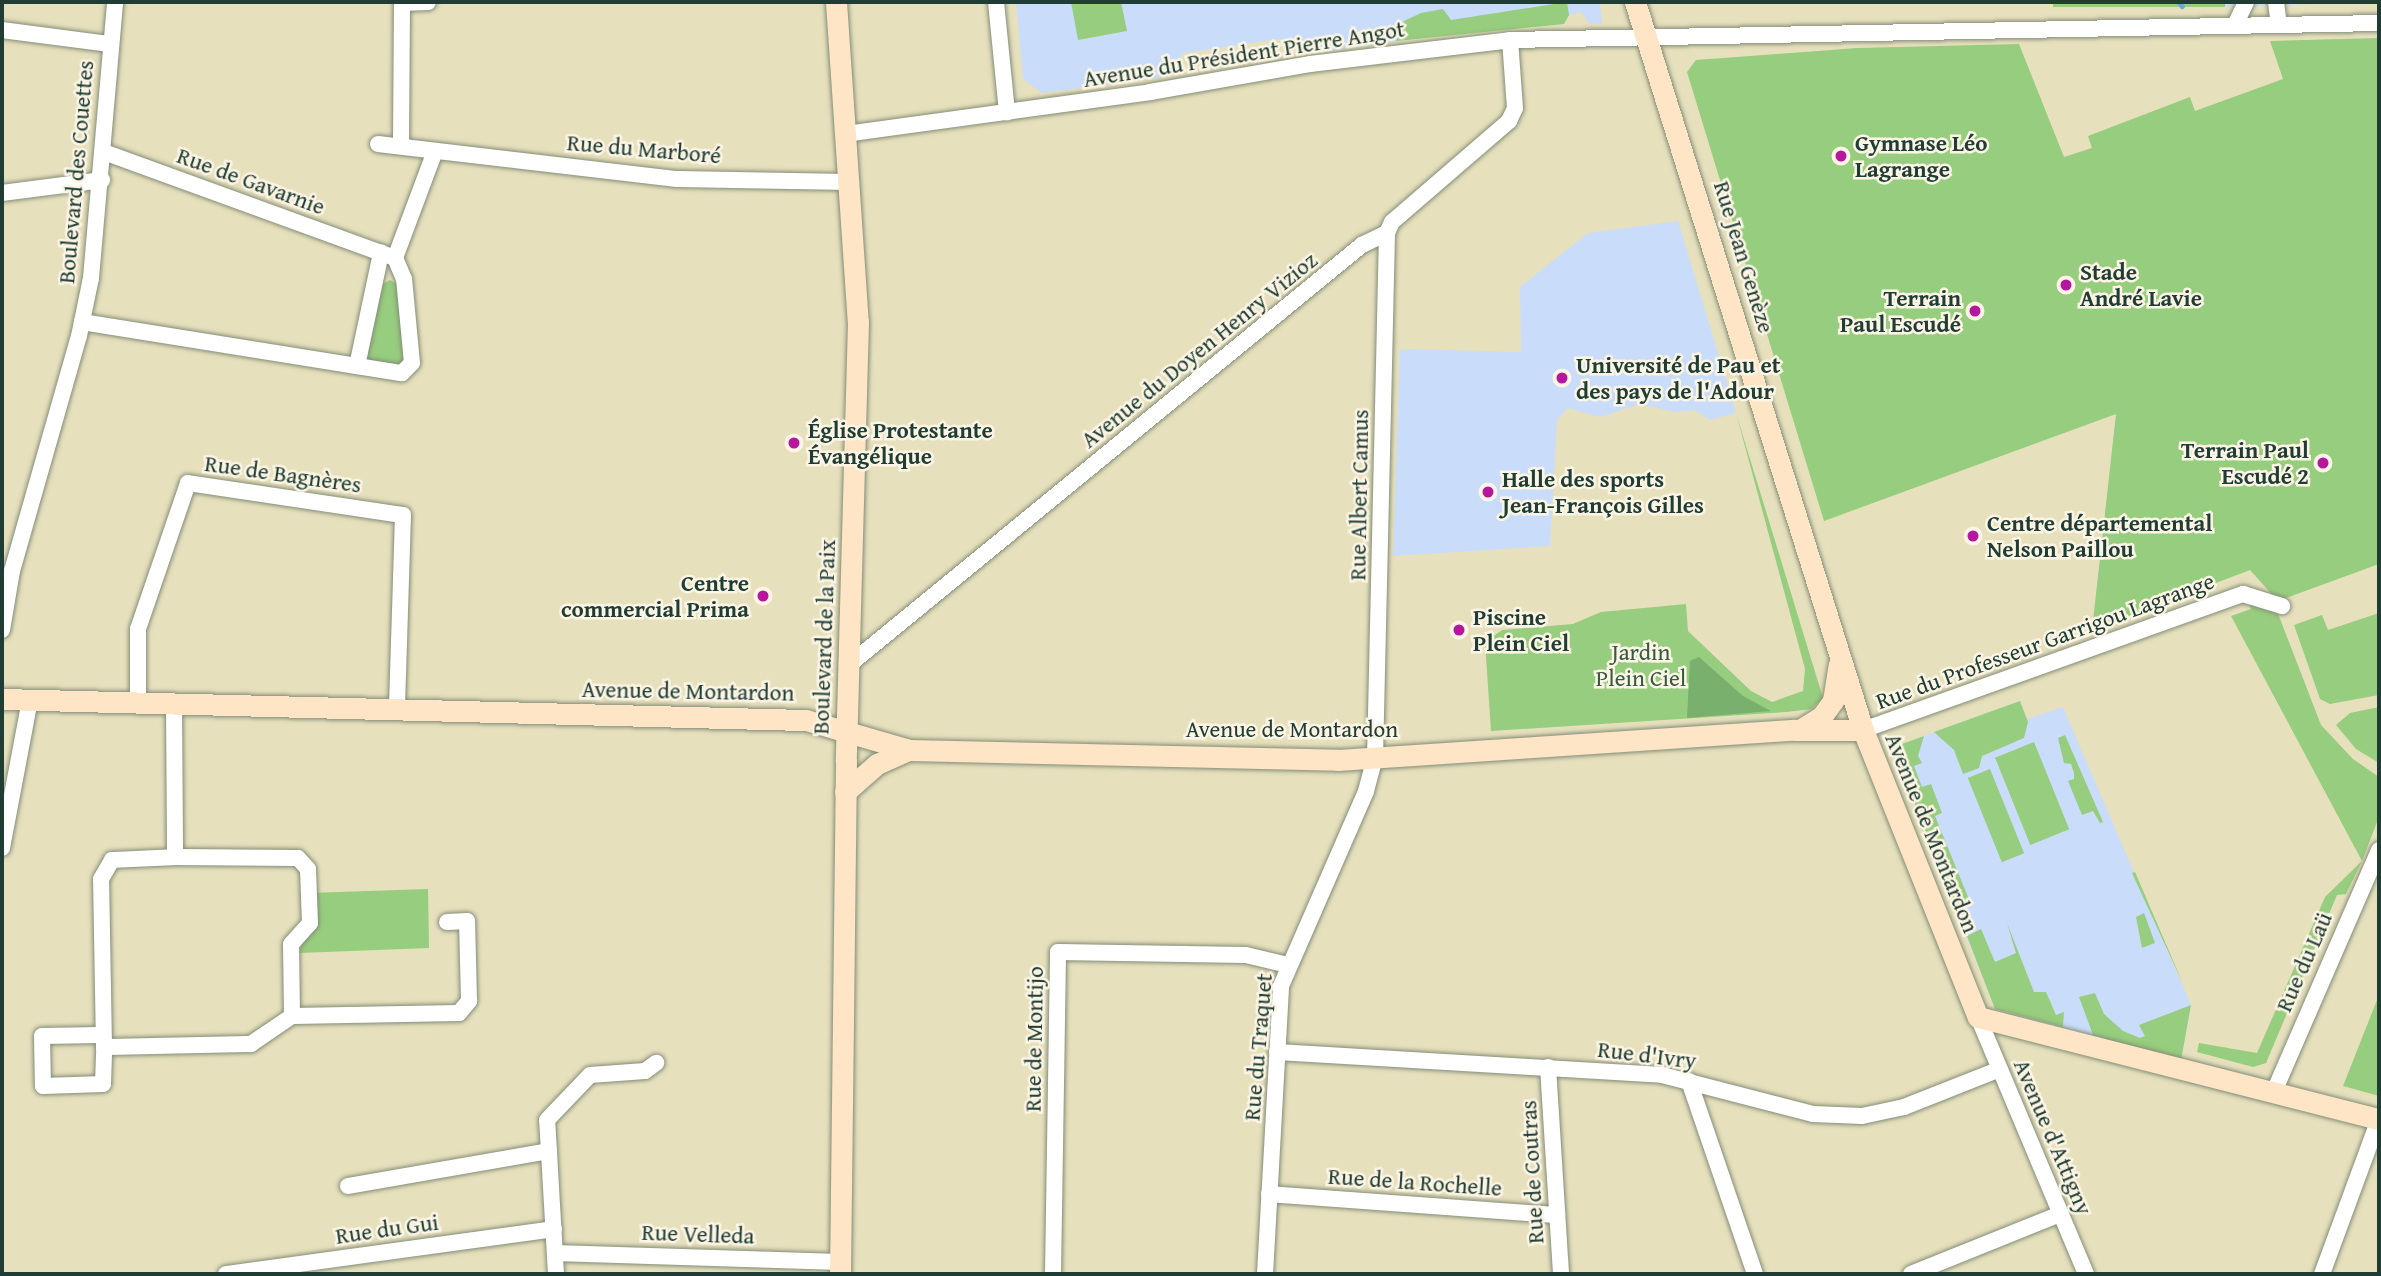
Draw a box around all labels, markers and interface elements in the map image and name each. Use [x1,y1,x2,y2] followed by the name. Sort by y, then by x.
[1081,15,1407,93] street label: Avenue du Président Pierre Angot
[52,59,100,285] street label: Boulevard des Couettes
[566,129,722,169] street label: Rue du Marboré
[1855,129,1988,183] place label: Gymnase Léo Lagrange
[173,141,329,221] street label: Rue de Gavarnie
[1833,148,1849,164] marker: Gymnase Léo Lagrange
[1708,178,1780,336] street label: Rue Jean Genèze
[1075,246,1323,454] street label: Avenue du Doyen Henry Vizioz
[2080,258,2202,312] place label: Stade André Lavie
[2058,277,2074,293] marker: Stade André Lavie
[1840,284,1961,338] place label: Terrain Paul Escudé
[1967,303,1983,319] marker: Terrain Paul Escudé
[1576,351,1780,405] place label: Université de Pau et des pays de l'Adour
[1554,370,1570,386] marker: Université de Pau et des pays de l'Adour
[1344,409,1374,581] street label: Rue Albert Camus
[808,416,993,470] place label: Église Protestante Évangélique
[786,435,802,451] marker: Église Protestante Évangélique
[2181,436,2309,490] place label: Terrain Paul Escudé 2
[203,449,363,499] street label: Rue de Bagnères
[2315,455,2331,471] marker: Terrain Paul Escudé 2
[1502,465,1704,519] place label: Halle des sports Jean-François Gilles
[1480,484,1496,500] marker: Halle des sports Jean-François Gilles
[1987,509,2212,563] place label: Centre départemental Nelson Paillou
[1965,528,1981,544] marker: Centre départemental Nelson Paillou
[807,539,841,735] street label: Boulevard de la Paix
[1872,567,2218,715] street label: Rue du Professeur Garrigou Lagrange
[561,569,749,623] place label: Centre commercial Prima
[755,588,771,604] marker: Centre commercial Prima
[1473,603,1569,657] place label: Piscine Plein Ciel
[1451,622,1467,638] marker: Piscine Plein Ciel
[1596,638,1686,692] park label: Jardin Plein Ciel
[582,675,794,707] street label: Avenue de Montardon
[1186,715,1398,743] street label: Avenue de Montardon
[1879,729,1985,937] street label: Avenue de Montardon
[2270,908,2338,1016] street label: Rue du Laü
[1019,966,1049,1112] street label: Rue de Montijo
[1238,972,1278,1122] street label: Rue du Traquet
[1596,1035,1698,1075] street label: Rue d'Ivry
[2008,1055,2098,1219] street label: Avenue d'Attigny
[1514,1100,1550,1244] street label: Rue de Coutras
[1327,1162,1503,1202] street label: Rue de la Rochelle
[334,1208,440,1250] street label: Rue du Gui
[641,1218,755,1250] street label: Rue Velleda

